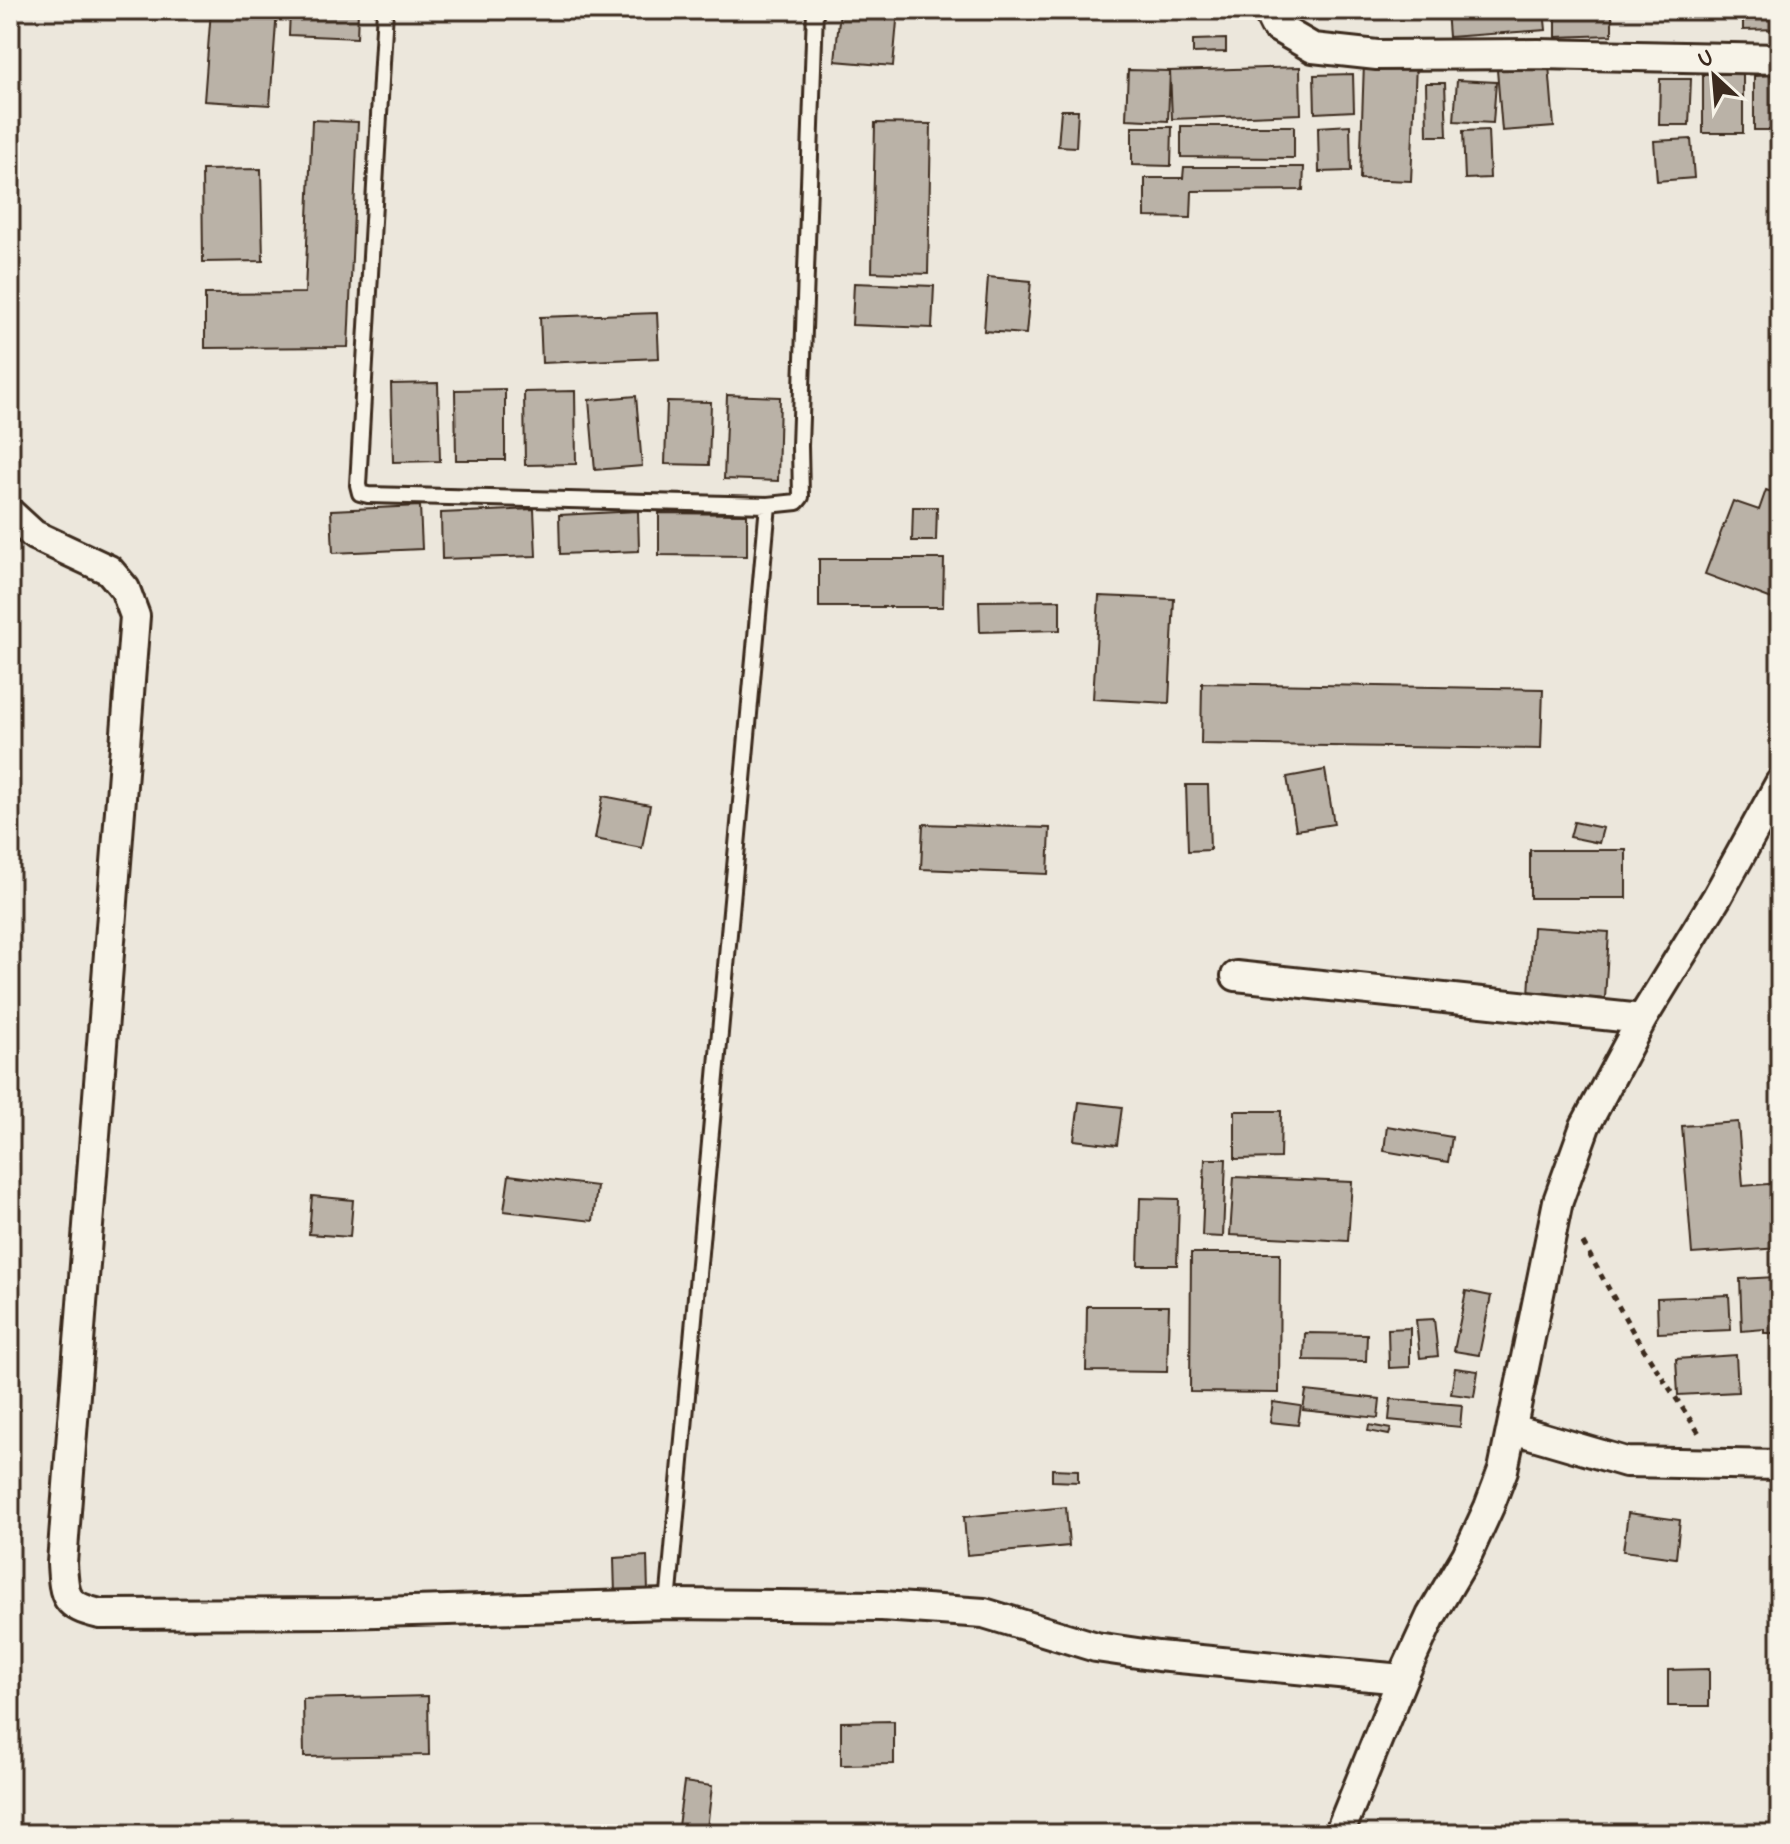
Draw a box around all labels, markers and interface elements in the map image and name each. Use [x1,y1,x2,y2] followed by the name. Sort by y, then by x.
[1674,36,1754,116] north arrow
[1693,42,1717,74] text: U

